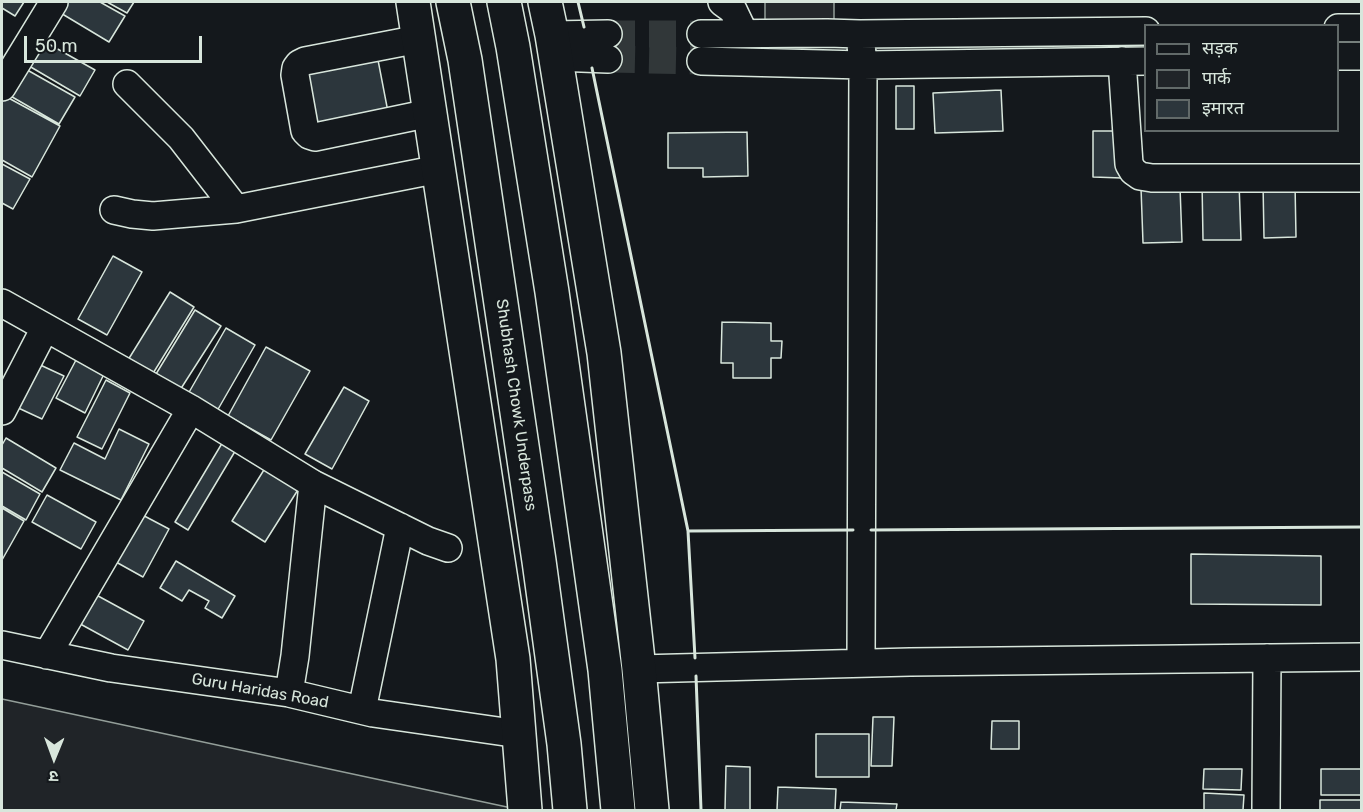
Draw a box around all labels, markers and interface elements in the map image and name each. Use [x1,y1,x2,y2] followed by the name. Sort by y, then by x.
[27,24,206,62] scale bar
[1144,24,1339,132] legend
[35,35,78,57] text: 50 m
[1202,37,1238,59] text: सड़क
[1202,67,1231,89] text: पार्क
[1202,97,1244,119] text: इमारत
[492,298,540,512] street label: Shubhash Chowk Underpass
[190,670,330,712] street label: Guru Haridas Road
[24,728,84,788] north arrow
[49,767,59,786] text: उ

